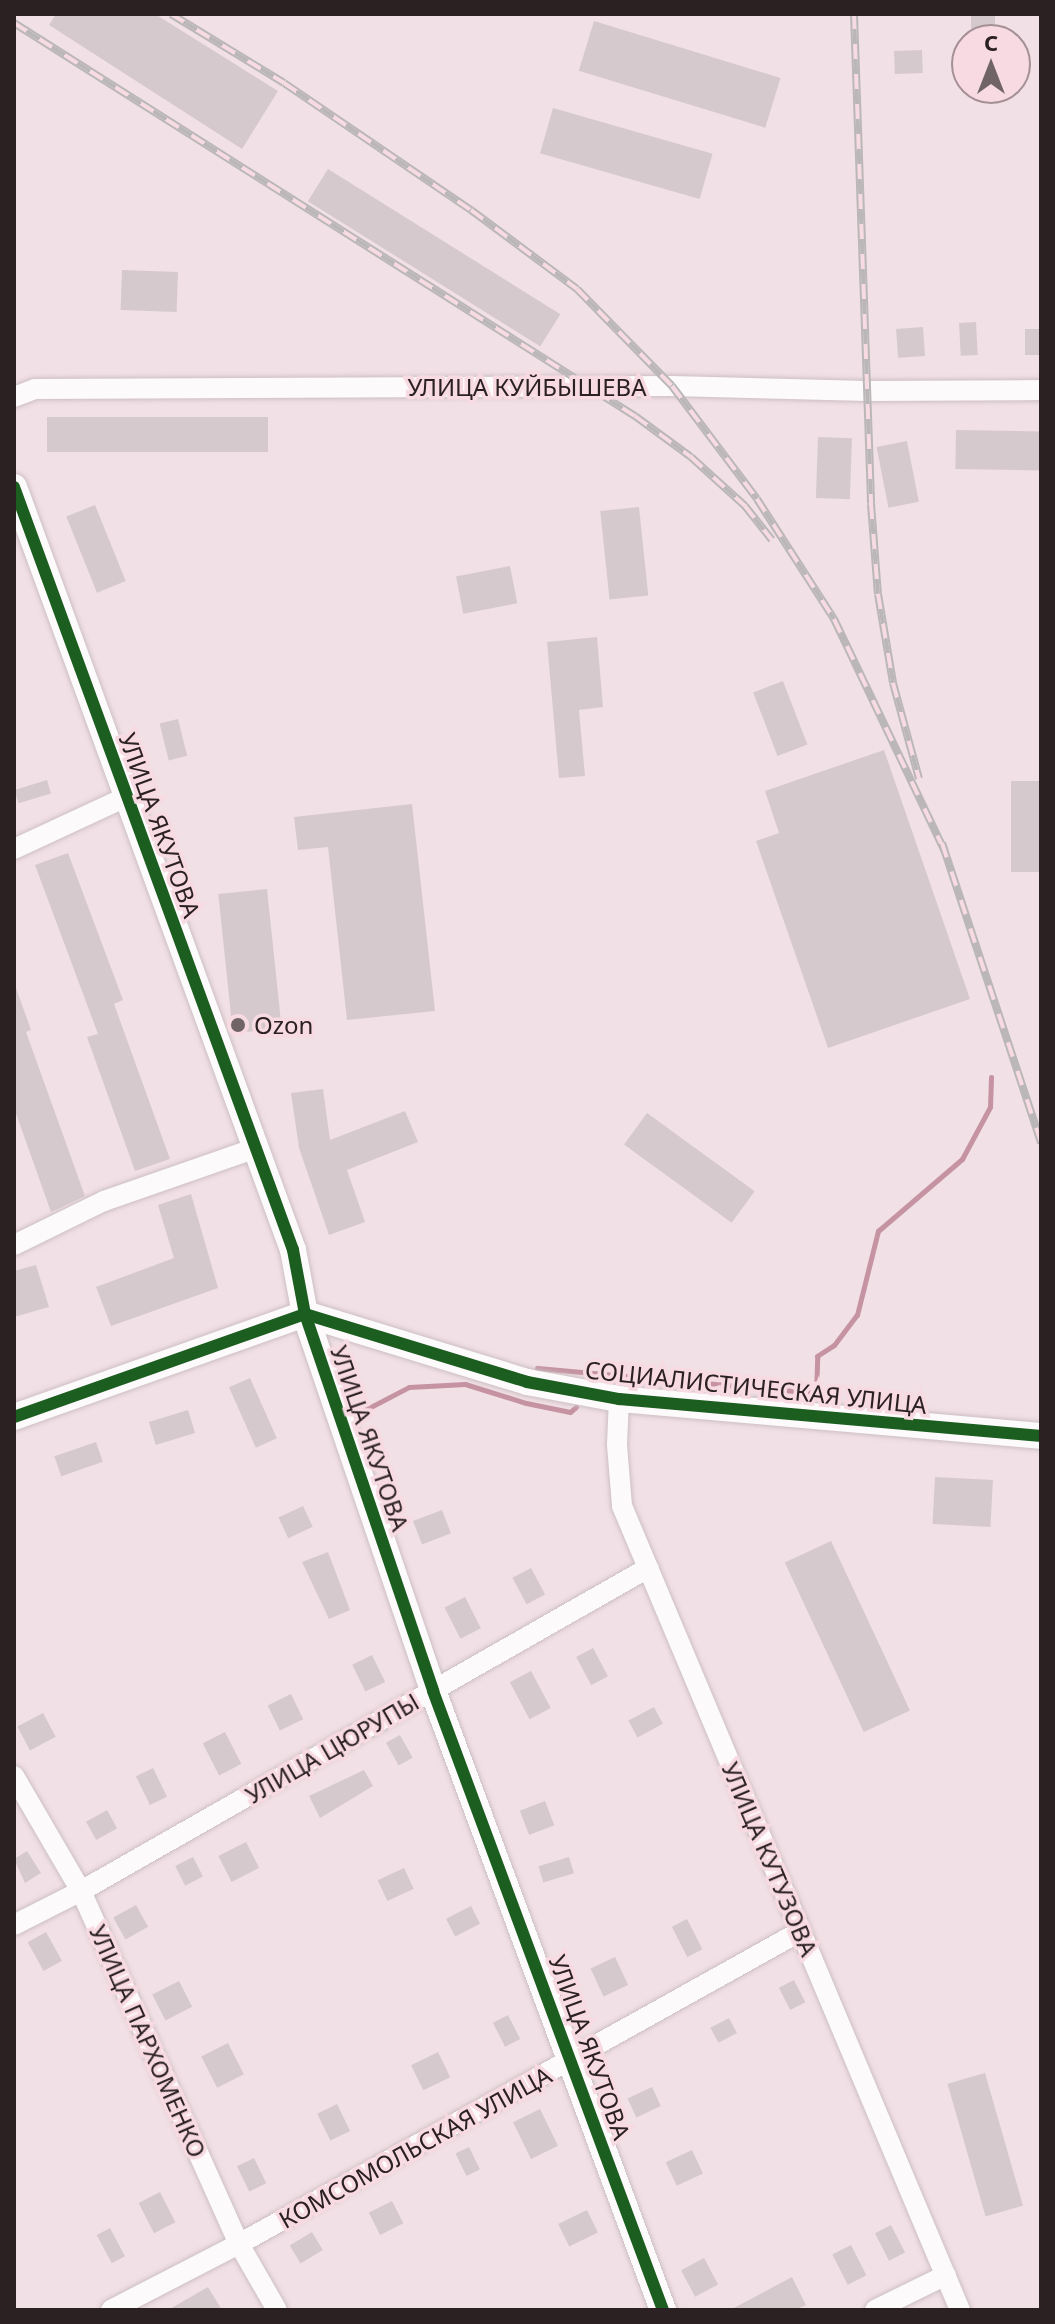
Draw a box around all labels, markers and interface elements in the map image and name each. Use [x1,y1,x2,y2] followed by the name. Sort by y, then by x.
[951,24,1031,104] north arrow
[984,27,998,57] text: С
[408,373,646,401] street label: УЛИЦА КУЙБЫШЕВА
[113,729,207,921] street label: УЛИЦА ЯКУТОВА
[254,1011,313,1039] place label: Ozon
[229,1016,247,1034] marker: Ozon
[325,1342,415,1534] street label: УЛИЦА ЯКУТОВА
[584,1355,928,1419] street label: СОЦИАЛИСТИЧЕСКАЯ УЛИЦА
[240,1687,424,1809] street label: УЛИЦА ЦЮРУПЫ
[716,1758,824,1960] street label: УЛИЦА КУТУЗОВА
[84,1920,212,2162] street label: УЛИЦА ПАРХОМЕНКО
[543,1951,637,2143] street label: УЛИЦА ЯКУТОВА
[274,2060,556,2234] street label: КОМСОМОЛЬСКАЯ УЛИЦА

